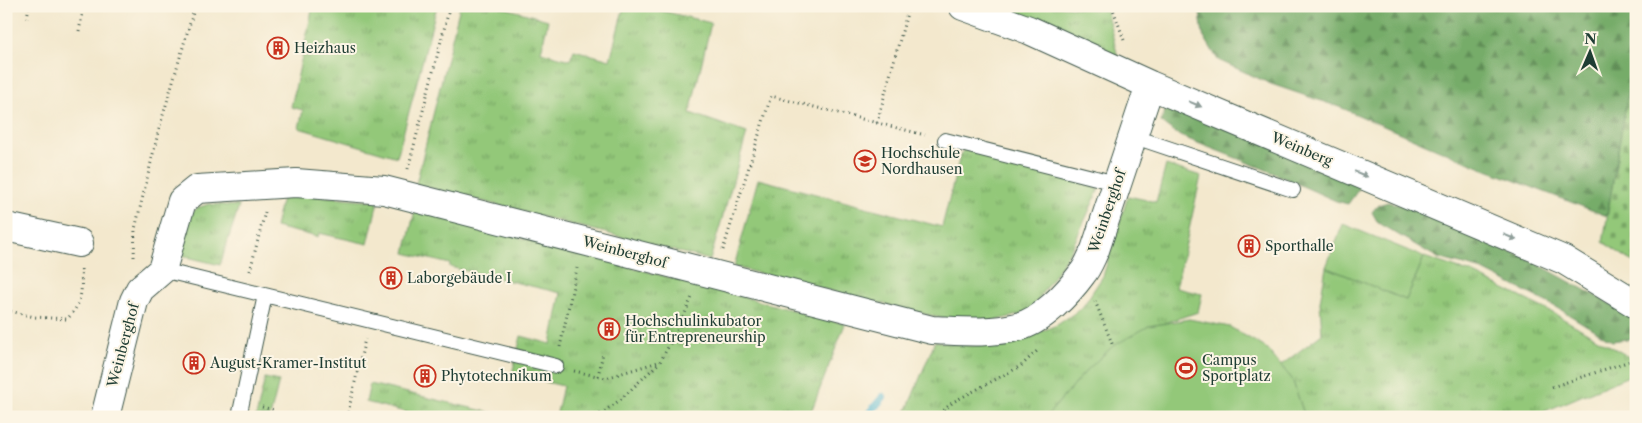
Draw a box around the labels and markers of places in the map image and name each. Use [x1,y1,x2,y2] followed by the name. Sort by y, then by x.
[266,36,290,60] building icon: Heizhaus
[294,39,356,57] place label: Heizhaus
[881,144,963,178] place label: Hochschule Nordhausen
[853,149,877,173] school or university icon: Hochschule Nordhausen
[1237,234,1261,258] building icon: Sporthalle
[1265,237,1334,255] place label: Sporthalle
[379,266,403,290] building icon: Laborgebäude I
[407,269,511,287] place label: Laborgebäude I
[625,312,766,346] place label: Hochschulinkubator für Entrepreneurship
[597,317,621,341] building icon: Hochschulinkubator für Entrepreneurship
[182,351,206,375] building icon: August-Kramer-Institut
[1202,351,1271,385] place label: Campus Sportplatz
[209,354,367,372] place label: August-Kramer-Institut
[1174,356,1198,380] sports icon: Campus Sportplatz
[413,364,437,388] building icon: Phytotechnikum
[441,367,552,385] place label: Phytotechnikum

